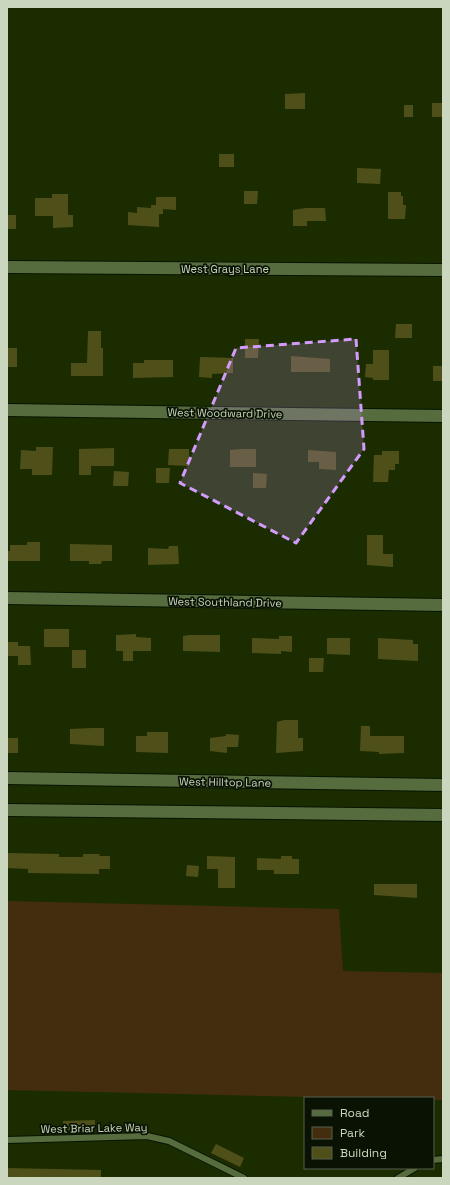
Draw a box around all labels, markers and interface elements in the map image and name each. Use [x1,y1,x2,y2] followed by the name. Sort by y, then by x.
[181,262,269,276] street label: West Grays Lane
[167,405,283,421] street label: West Woodward Drive
[168,594,282,610] street label: West Southland Drive
[179,774,271,790] street label: West Hilltop Lane
[304,1097,434,1169] legend
[340,1105,369,1121] text: Road
[41,1120,147,1136] street label: West Briar Lake Way
[340,1125,365,1141] text: Park
[340,1145,387,1161] text: Building

